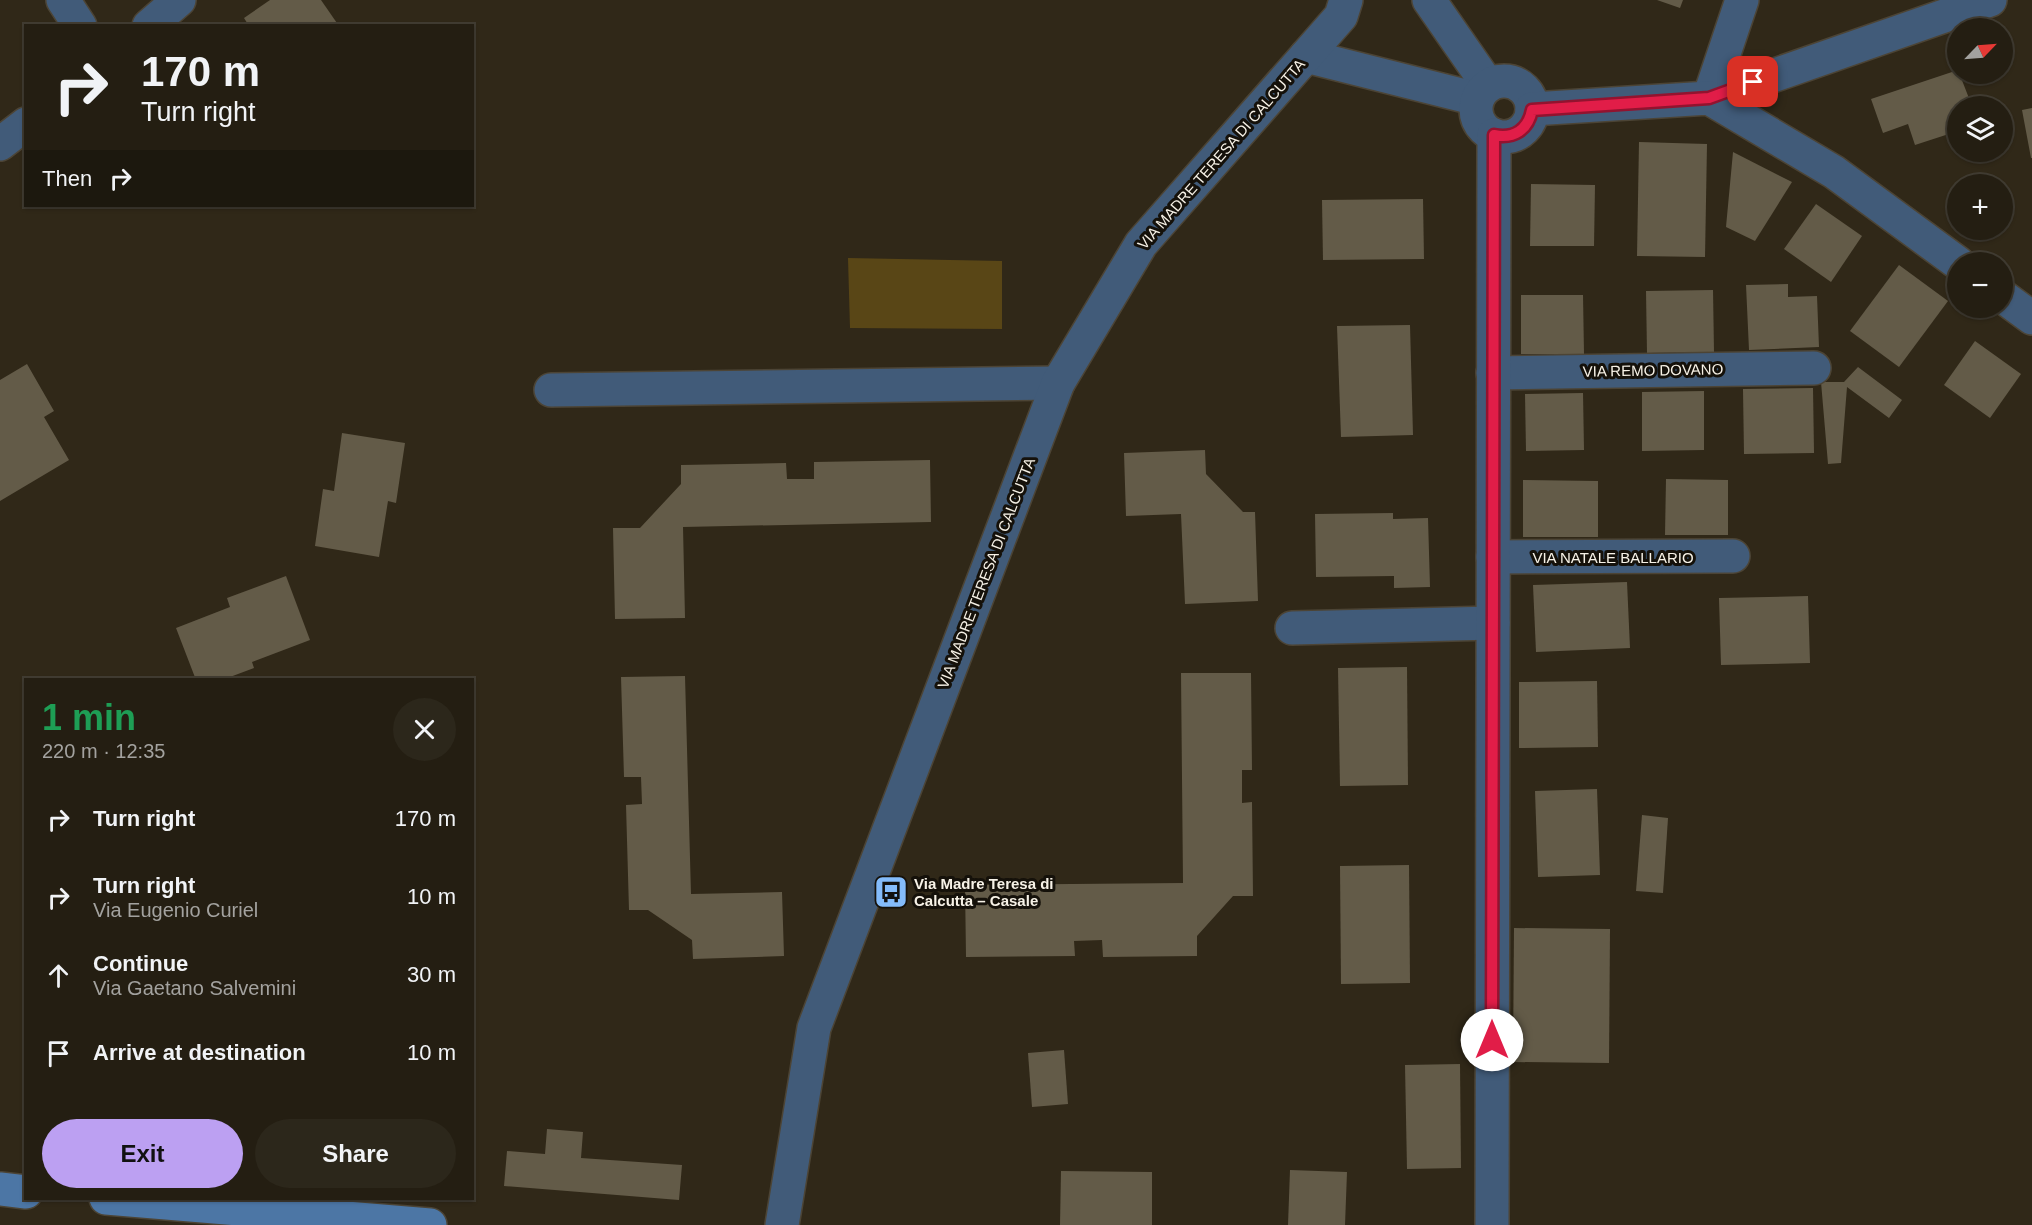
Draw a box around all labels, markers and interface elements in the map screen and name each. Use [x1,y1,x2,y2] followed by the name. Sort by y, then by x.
[1947,18,2013,84] north arrow
[1947,18,2013,318] map controls
[42,48,120,126] icon: right
[141,48,260,95] text: 170 m
[1134,56,1308,252] street label: VIA MADRE TERESA DI CALCUTTA
[1727,56,1778,107] pin
[1736,65,1769,98] icon: arrive
[1947,96,2013,162] button: layers
[141,97,256,127] text: Turn right
[104,162,137,195] icon: right
[42,166,92,191] text: Then
[1947,174,2013,240] button: +
[1947,252,2013,318] button: −
[1583,360,1723,380] street label: VIA REMO DOVANO
[934,455,1038,691] street label: VIA MADRE TERESA DI CALCUTTA
[1532,549,1694,566] street label: VIA NATALE BALLARIO
[42,697,136,738] text: 1 min
[393,698,456,761] button: close
[42,740,165,762] text: 220 m · 12:35
[42,803,75,836] icon: right
[93,806,195,831] text: Turn right
[395,806,456,831] text: 170 m
[93,873,195,898] text: Turn right
[873,874,909,910] bus stop icon: Via Madre Teresa di Calcutta – Casale
[914,875,1054,909] place label: Via Madre Teresa di Calcutta – Casale
[42,881,75,914] icon: right
[407,884,456,909] text: 10 m
[93,899,258,921] text: Via Eugenio Curiel
[93,951,188,976] text: Continue
[42,959,75,992] icon: ahead
[407,962,456,987] text: 30 m
[93,977,296,999] text: Via Gaetano Salvemini
[1460,1008,1524,1072] position arrow
[42,1037,75,1070] icon: arrive
[93,1040,306,1065] text: Arrive at destination
[407,1040,456,1065] text: 10 m
[42,1119,243,1188] button: Exit
[255,1119,456,1188] button: Share

